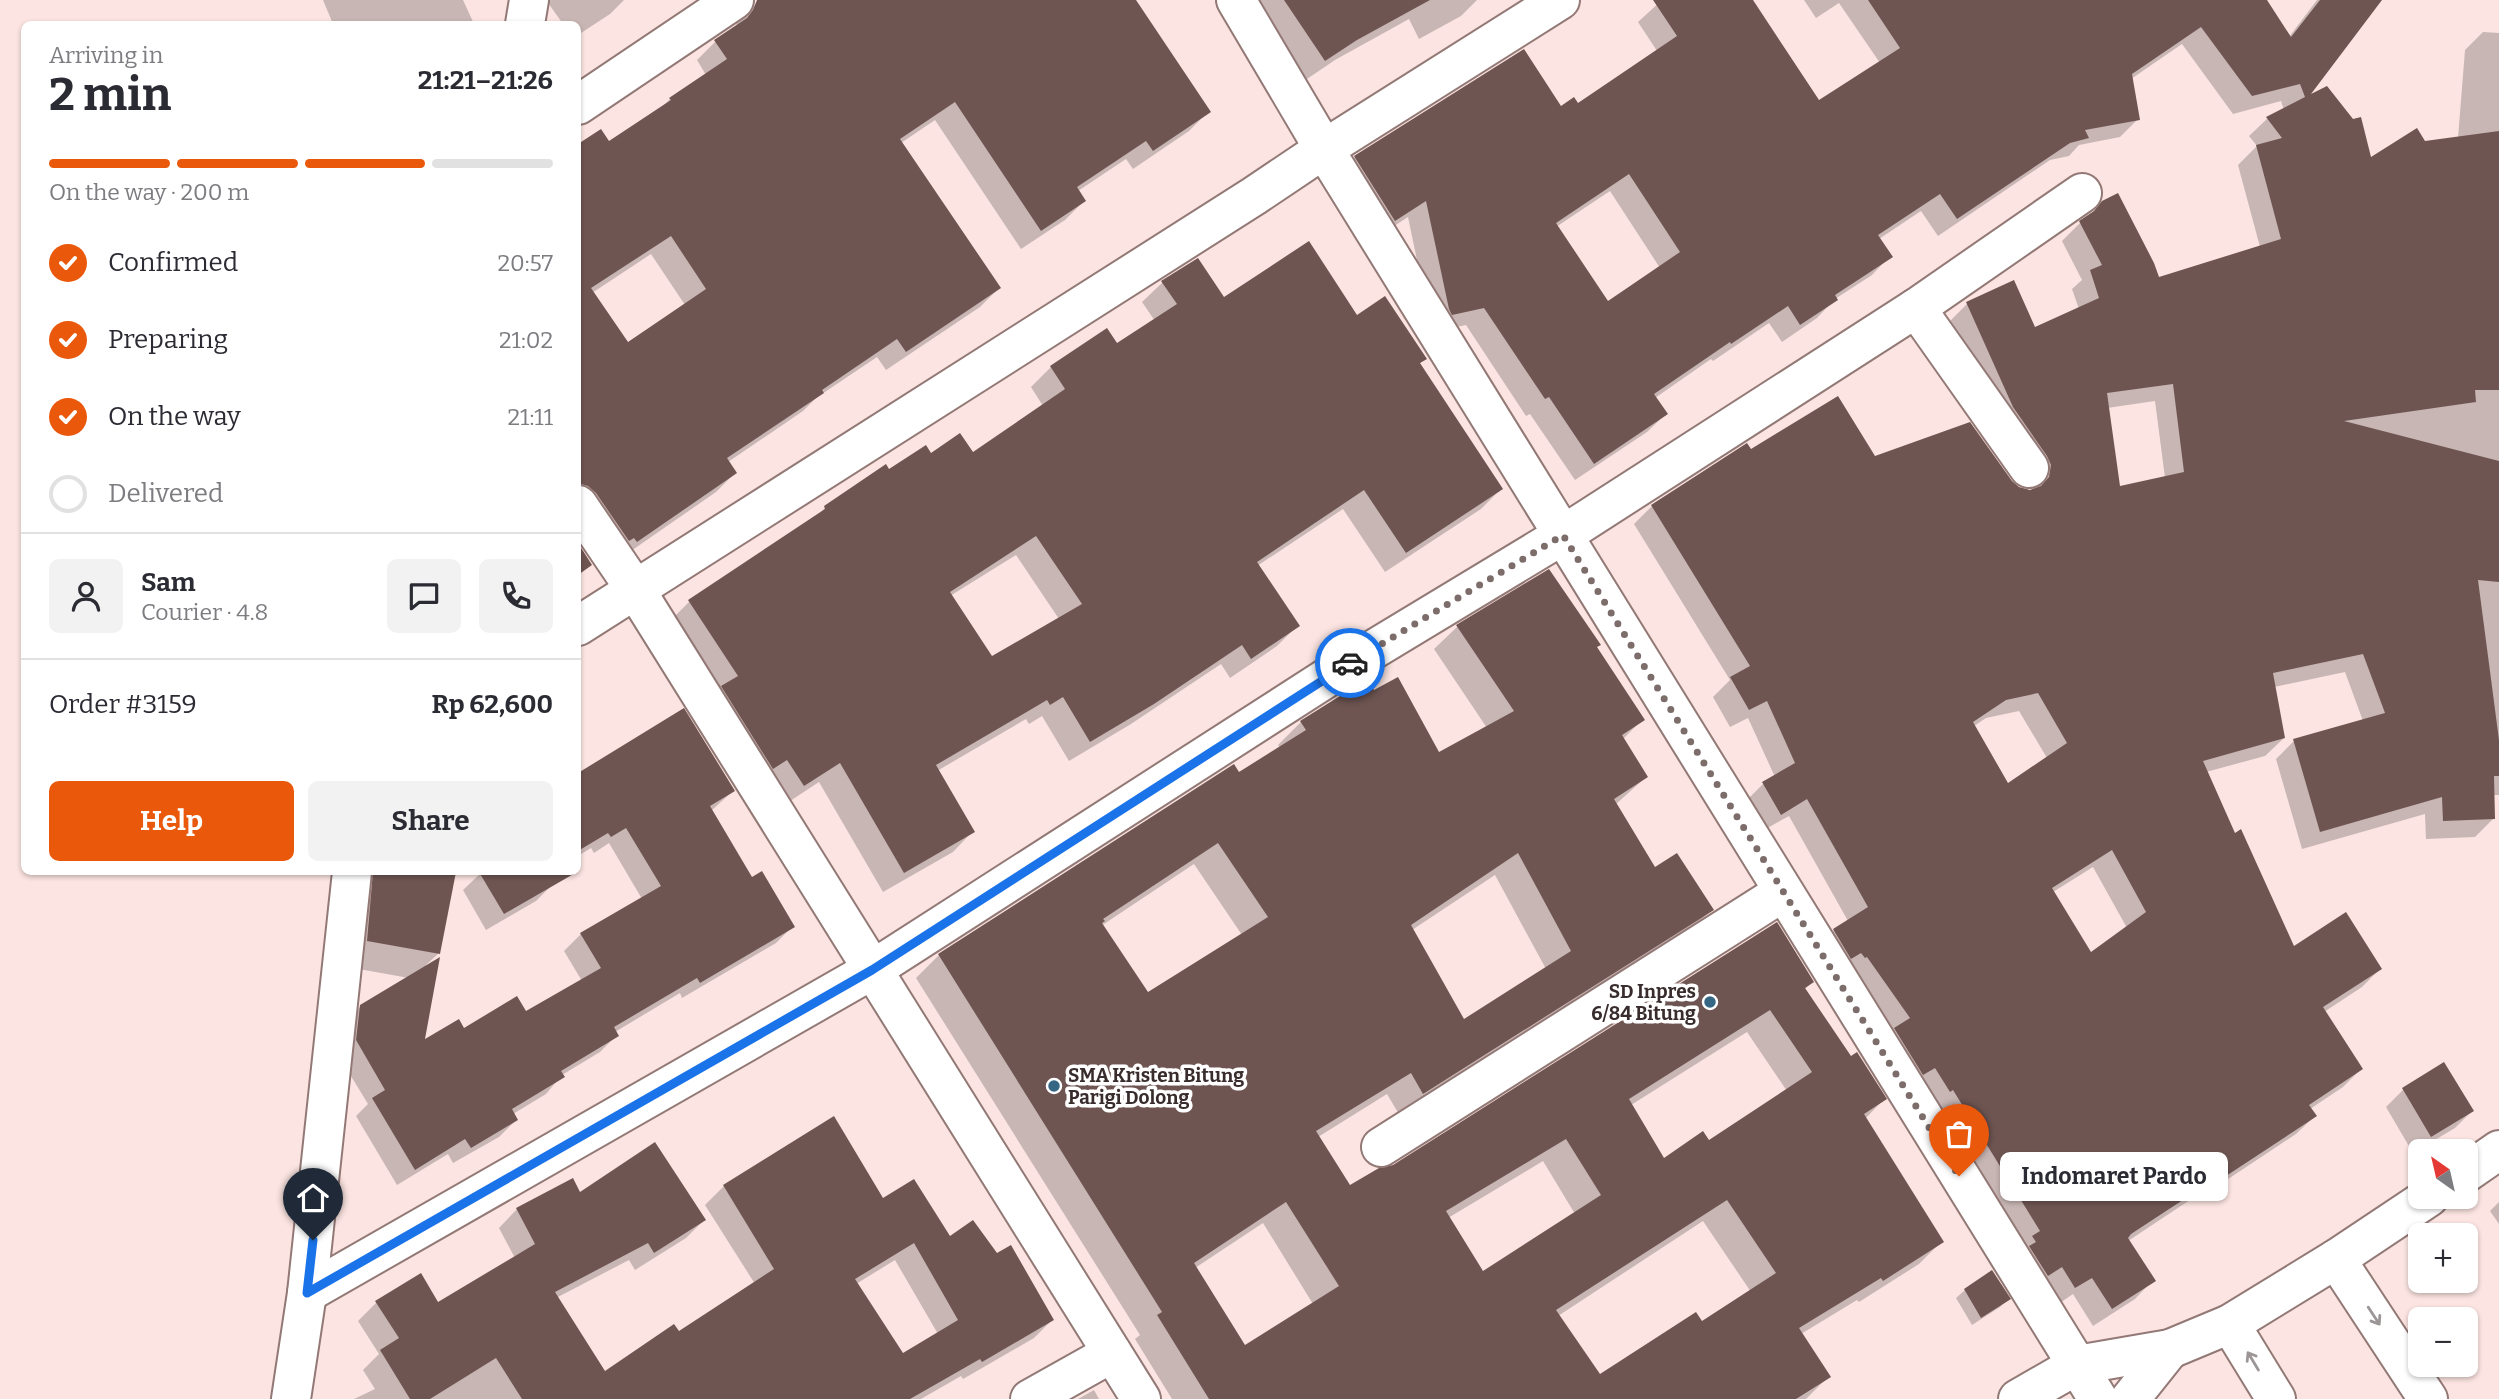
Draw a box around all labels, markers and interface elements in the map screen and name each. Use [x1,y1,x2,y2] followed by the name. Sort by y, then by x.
[49,41,163,69] text: Arriving in
[418,65,553,96] text: 21:21–21:26
[49,67,171,122] text: 2 min
[49,178,249,206] text: On the way · 200 m
[49,244,87,282] icon: check
[108,247,238,278] text: Confirmed
[498,249,553,277] text: 20:57
[49,321,87,359] icon: check
[108,324,228,355] text: Preparing
[499,326,553,354] text: 21:02
[49,398,87,436] icon: check
[108,401,241,432] text: On the way
[508,403,553,431] text: 21:11
[108,478,223,509] text: Delivered
[49,559,123,633] button: person
[387,559,461,633] button: chat
[479,559,553,633] button: phone
[141,567,196,598] text: Sam
[141,598,268,626] text: Courier · 4.8
[1315,628,1385,698] courier
[1331,644,1369,682] icon: car
[49,689,197,720] text: Order #3159
[431,689,553,720] text: Rp 62,600
[49,781,294,861] button: Help
[308,781,553,861] button: Share
[1591,980,1696,1025] place label: SD Inpres 6/84 Bitung
[1702,994,1718,1010] marker: SD Inpres 6/84 Bitung
[1068,1064,1244,1109] place label: SMA Kristen Bitung Parigi Dolong
[1046,1078,1062,1094] marker: SMA Kristen Bitung Parigi Dolong
[1929,1104,1989,1176] pin
[1940,1115,1978,1153] icon: bag
[2408,1139,2478,1209] north arrow
[2408,1139,2478,1377] map controls
[2001,1152,2228,1200] callout: Indomaret Pardo
[2021,1162,2207,1190] text: Indomaret Pardo
[283,1168,343,1240] pin
[294,1179,332,1217] icon: home
[2408,1223,2478,1293] button: +
[2366,1306,2381,1325] one-way arrow
[2408,1307,2478,1377] button: −
[2245,1352,2259,1372] one-way arrow

